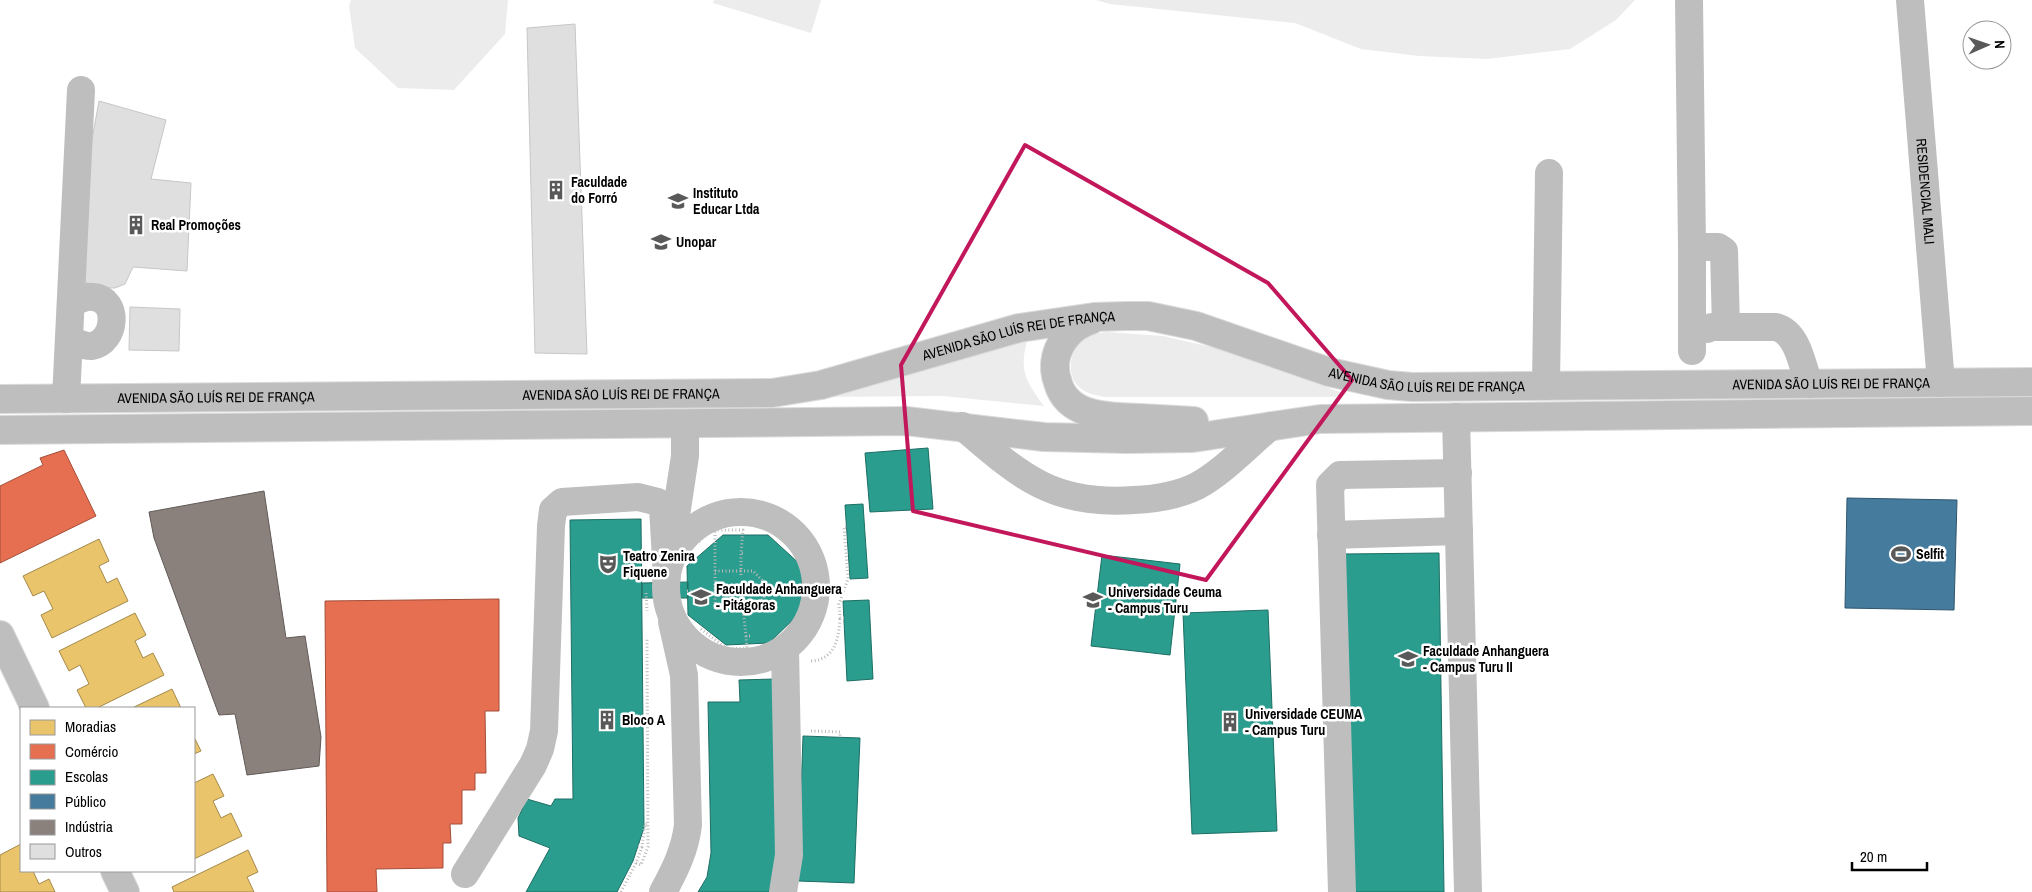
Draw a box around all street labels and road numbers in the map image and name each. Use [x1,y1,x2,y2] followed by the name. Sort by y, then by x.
[1912,138,1939,245] street label: RESIDENCIAL MALI
[919,307,1116,365] street label: AVENIDA SÃO LUÍS REI DE FRANÇA
[1326,363,1525,396] street label: AVENIDA SÃO LUÍS REI DE FRANÇA
[1732,374,1930,393] street label: AVENIDA SÃO LUÍS REI DE FRANÇA
[521,384,720,404] street label: AVENIDA SÃO LUÍS REI DE FRANÇA
[116,388,315,407] street label: AVENIDA SÃO LUÍS REI DE FRANÇA

